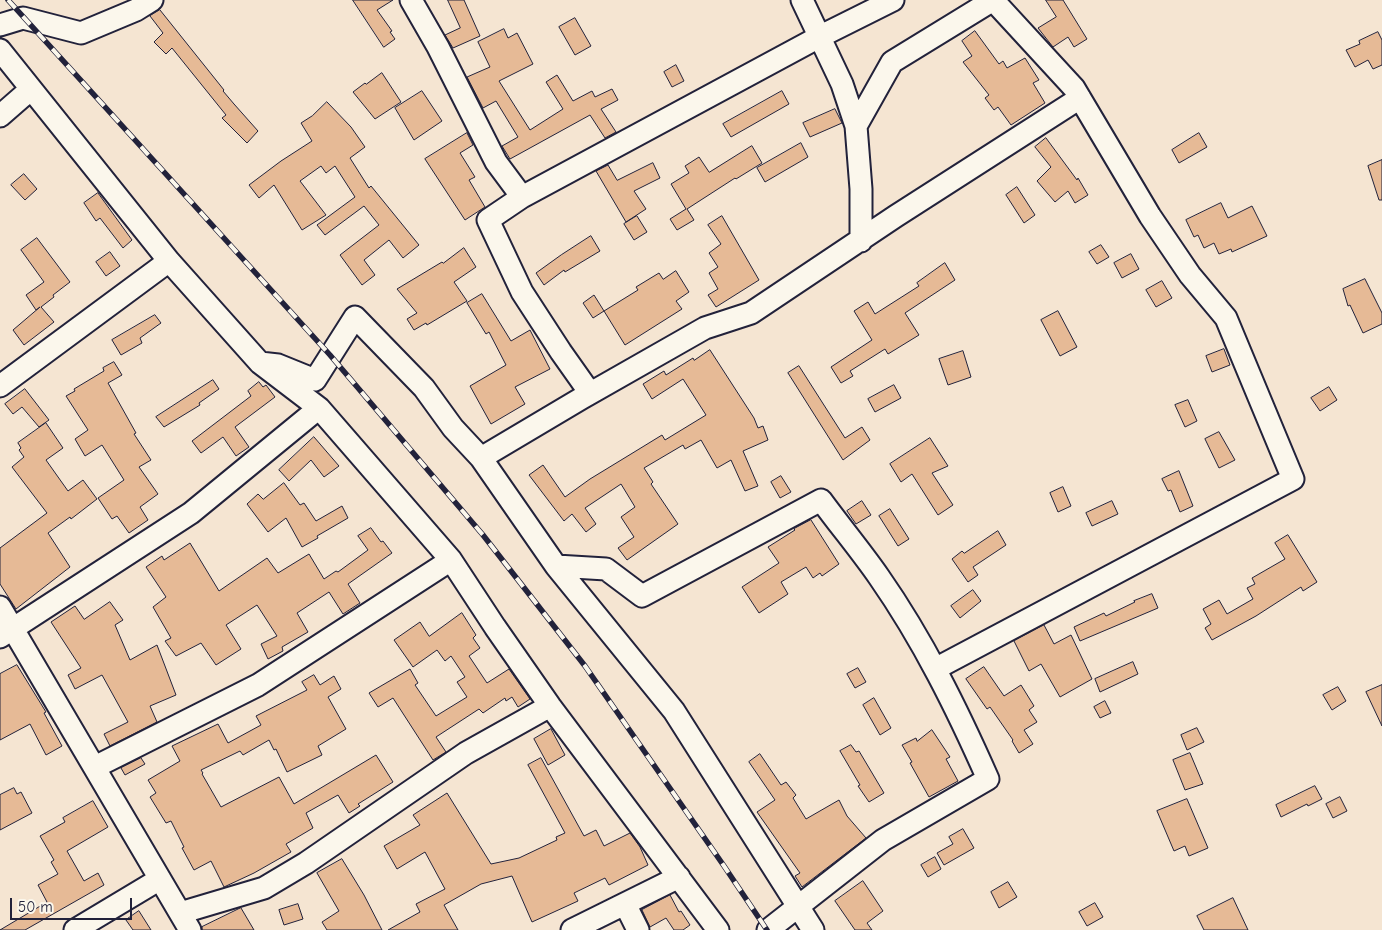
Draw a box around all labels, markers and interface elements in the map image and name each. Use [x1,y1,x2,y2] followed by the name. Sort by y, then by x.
[12,888,135,920] scale bar
[18,898,53,916] text: 50 m

